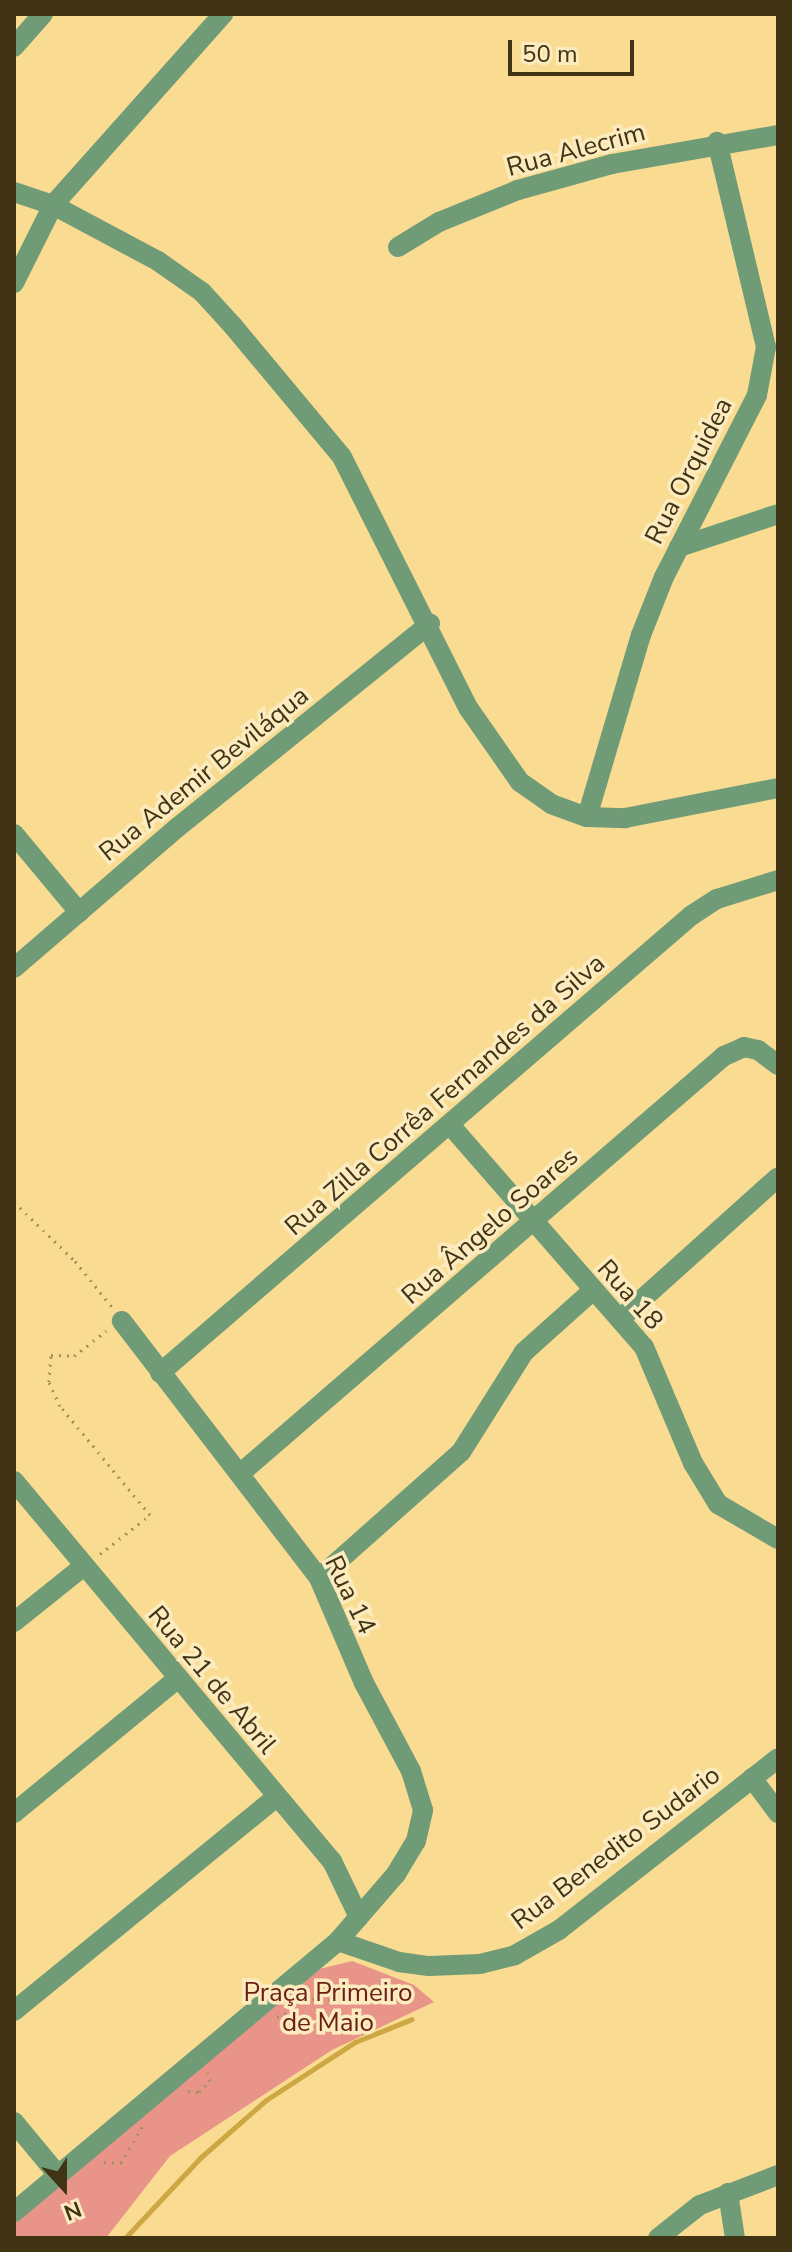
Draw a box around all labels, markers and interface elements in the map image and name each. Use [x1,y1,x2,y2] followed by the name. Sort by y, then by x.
[512,24,638,74] scale bar
[522,38,578,70] text: 50 m
[503,117,649,183] street label: Rua Alecrim
[639,393,739,549] street label: Rua Orquidea
[93,680,315,868] street label: Rua Ademir Beviláqua
[279,947,611,1243] street label: Rua Zilla Corrêa Fernandes da Silva
[395,1141,585,1311] street label: Rua Ângelo Soares
[590,1253,670,1337] street label: Rua 18
[318,1551,382,1639] street label: Rua 14
[141,1600,283,1760] street label: Rua 21 de Abril
[506,1759,726,1937] street label: Rua Benedito Sudario
[244,1977,412,2038] park label: Praça Primeiro de Maio
[24,2148,104,2228] north arrow
[60,2193,86,2227] text: N

